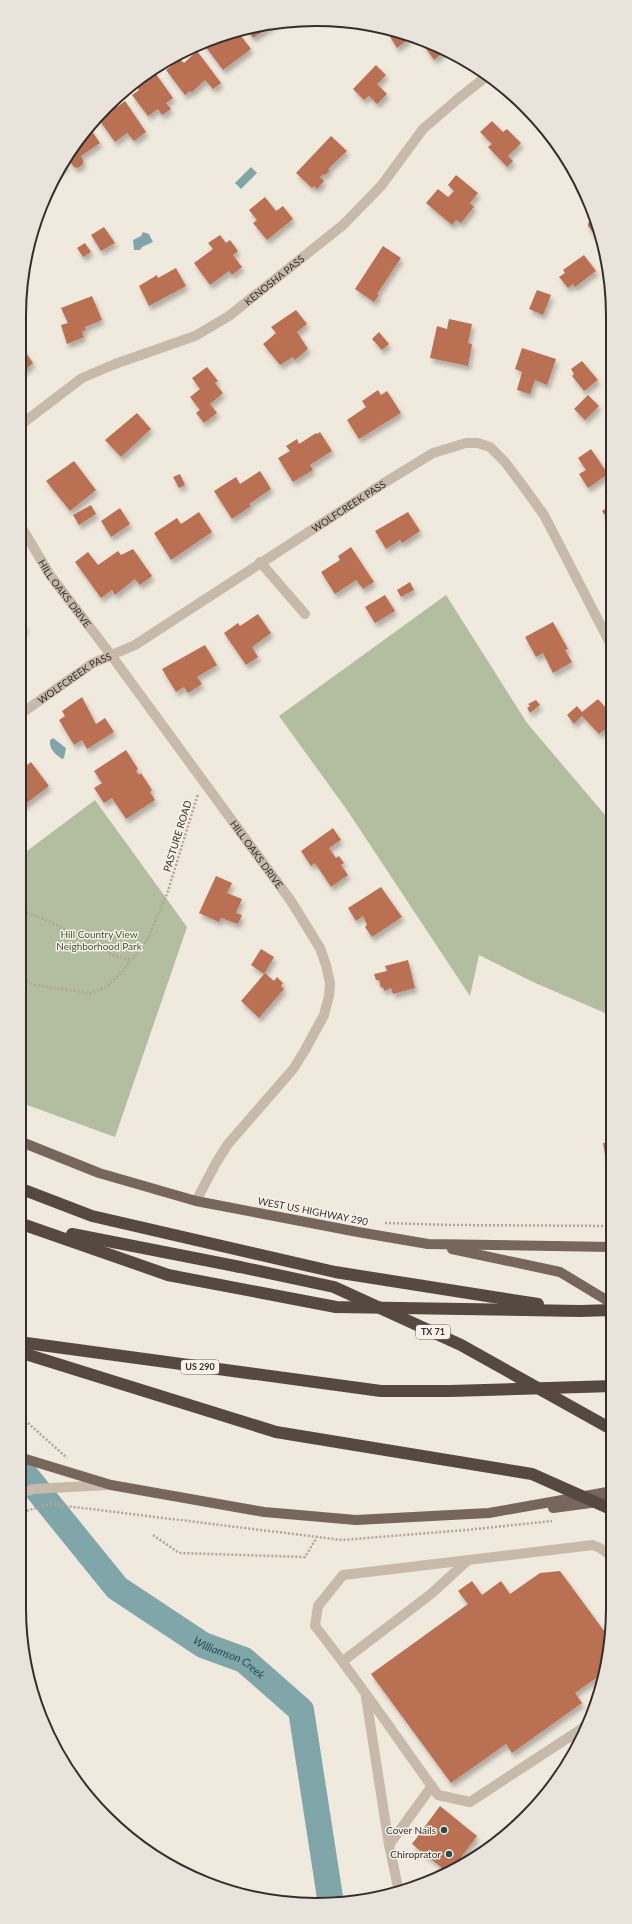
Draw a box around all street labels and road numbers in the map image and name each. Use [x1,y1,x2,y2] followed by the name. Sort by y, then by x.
[242,252,307,308] street label: KENOSHA PASS
[309,478,388,534] street label: WOLFCREEK PASS
[36,557,94,630] street label: HILL OAKS DRIVE
[35,650,113,706] street label: WOLFCREEK PASS
[160,799,194,873] street label: PASTURE ROAD
[228,818,286,891] street label: HILL OAKS DRIVE
[257,1194,369,1228] street label: WEST US HIGHWAY 290
[416,1325,450,1339] road number: TX 71
[181,1360,219,1374] road number: US 290

